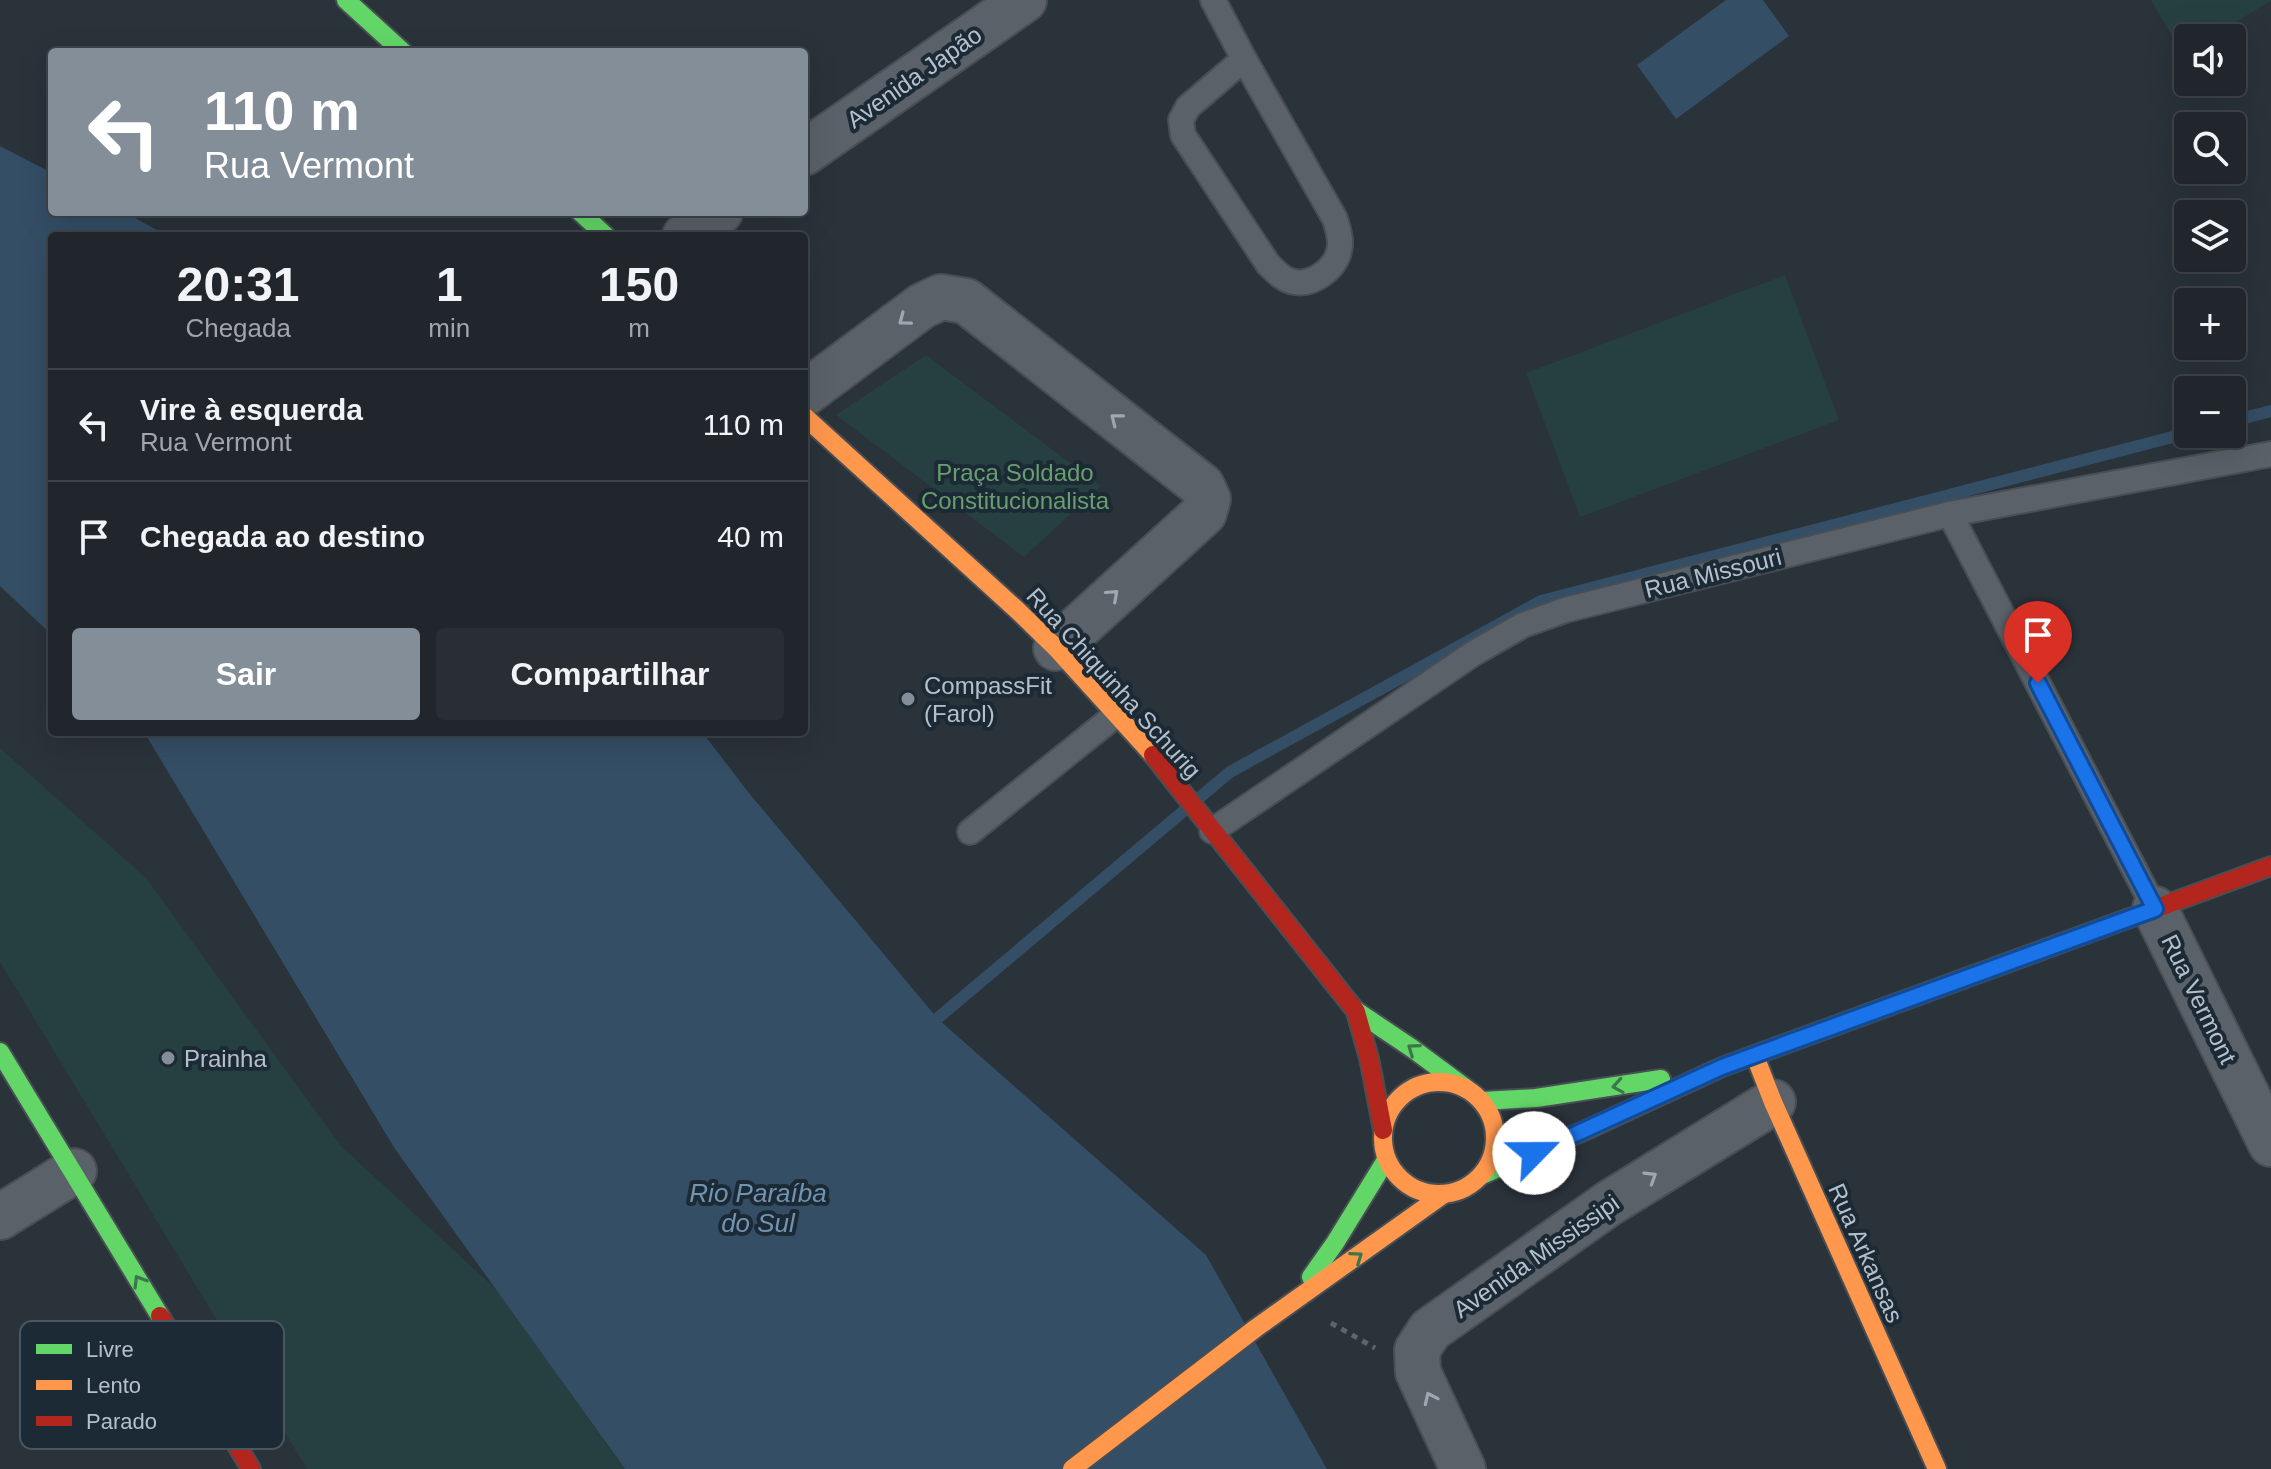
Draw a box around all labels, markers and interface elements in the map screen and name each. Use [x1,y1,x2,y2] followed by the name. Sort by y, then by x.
[841,21,987,133] street label: Avenida Japão
[2174,24,2246,448] map controls
[2174,24,2246,96] button: sound
[204,79,360,142] text: 110 m
[72,80,176,184] icon: left
[2174,112,2246,184] button: search
[204,145,414,186] text: Rua Vermont
[2174,200,2246,272] button: layers
[177,258,300,311] text: 20:31
[436,258,463,311] text: 1
[599,258,679,311] text: 150
[2174,288,2246,360] button: +
[898,310,912,324] one-way arrow
[185,313,291,343] text: Chegada
[428,313,470,343] text: min
[628,313,650,343] text: m
[2174,376,2246,448] button: −
[140,393,363,426] text: Vire à esquerda
[72,403,116,447] icon: left
[703,408,784,441] text: 110 m
[1110,414,1125,428] one-way arrow
[140,427,292,457] text: Rua Vermont
[921,459,1110,514] park label: Praça Soldado Constitucionalista
[72,515,116,559] icon: arrive
[140,520,425,553] text: Chegada ao destino
[717,520,784,553] text: 40 m
[1642,543,1784,603] street label: Rua Missouri
[1021,582,1207,784] street label: Rua Chiquinha Schurig
[1104,591,1119,605] one-way arrow
[2004,601,2072,683] pin
[2016,613,2060,657] icon: arrive
[72,628,420,720] button: Sair
[436,628,784,720] button: Compartilhar
[924,672,1052,727] place label: CompassFit (Farol)
[899,690,917,708] marker: CompassFit (Farol)
[2156,930,2242,1068] street label: Rua Vermont
[1407,1044,1421,1059] one-way arrow
[184,1045,267,1072] place label: Prainha
[159,1049,177,1067] marker: Prainha
[1611,1077,1625,1094] one-way arrow
[1492,1111,1576,1195] position arrow
[1643,1172,1657,1187] one-way arrow
[689,1178,827,1238] water label: Rio Paraíba do Sul
[1823,1179,1909,1327] street label: Rua Arkansas
[1448,1189,1624,1323] street label: Avenida Mississipi
[1348,1252,1362,1266] one-way arrow
[134,1275,149,1290] one-way arrow
[20,1321,284,1449] legend
[86,1337,134,1362] text: Livre
[86,1373,141,1398] text: Lento
[1424,1392,1440,1407] one-way arrow
[86,1409,157,1434] text: Parado

